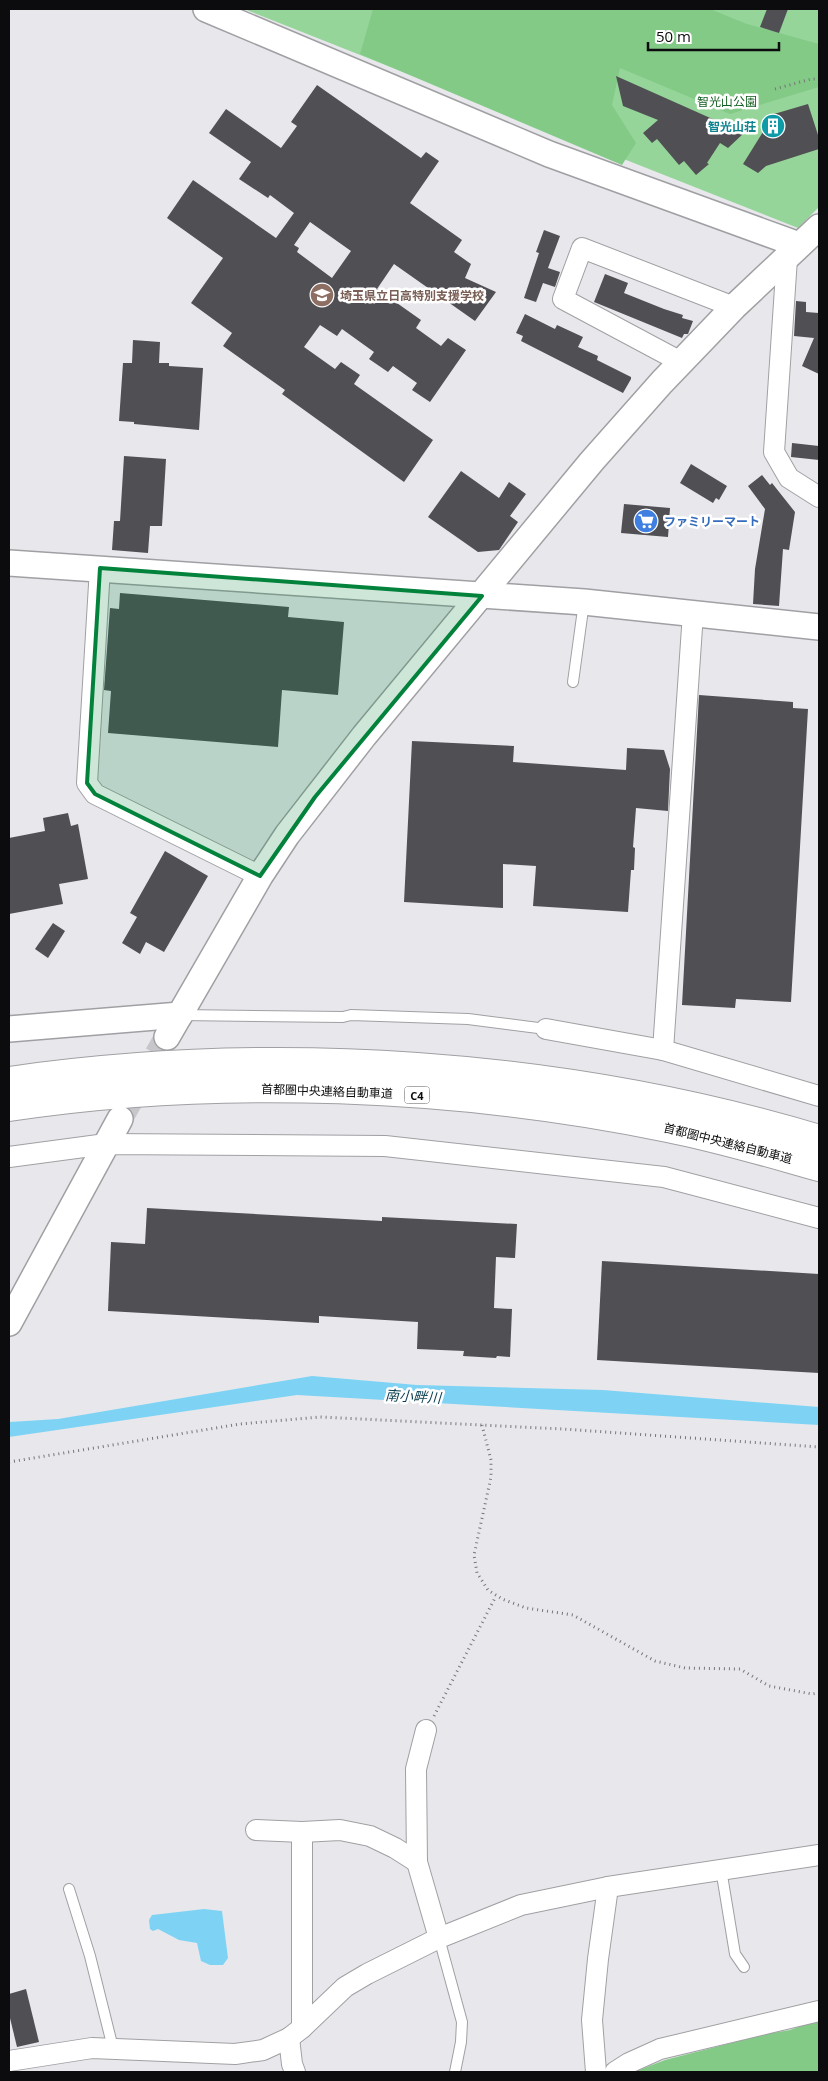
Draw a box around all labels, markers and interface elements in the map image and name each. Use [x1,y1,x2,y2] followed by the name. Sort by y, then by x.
[648,20,779,52] scale bar
[656,26,691,46] text: 50 m
[697,93,757,110] park label: 智光山公園
[760,113,786,139] building icon: 智光山荘
[708,118,756,135] place label: 智光山荘
[309,282,335,308] school or university icon: 埼玉県立日高特別支援学校
[340,287,484,304] place label: 埼玉県立日高特別支援学校
[633,508,659,534] supermarket icon: ファミリーマート
[664,513,760,530] place label: ファミリーマート
[261,1080,393,1102] street label: 首都圏中央連絡自動車道
[404,1086,430,1104] road number: C4
[662,1119,794,1167] street label: 首都圏中央連絡自動車道
[385,1385,443,1407] water label: 南小畔川

